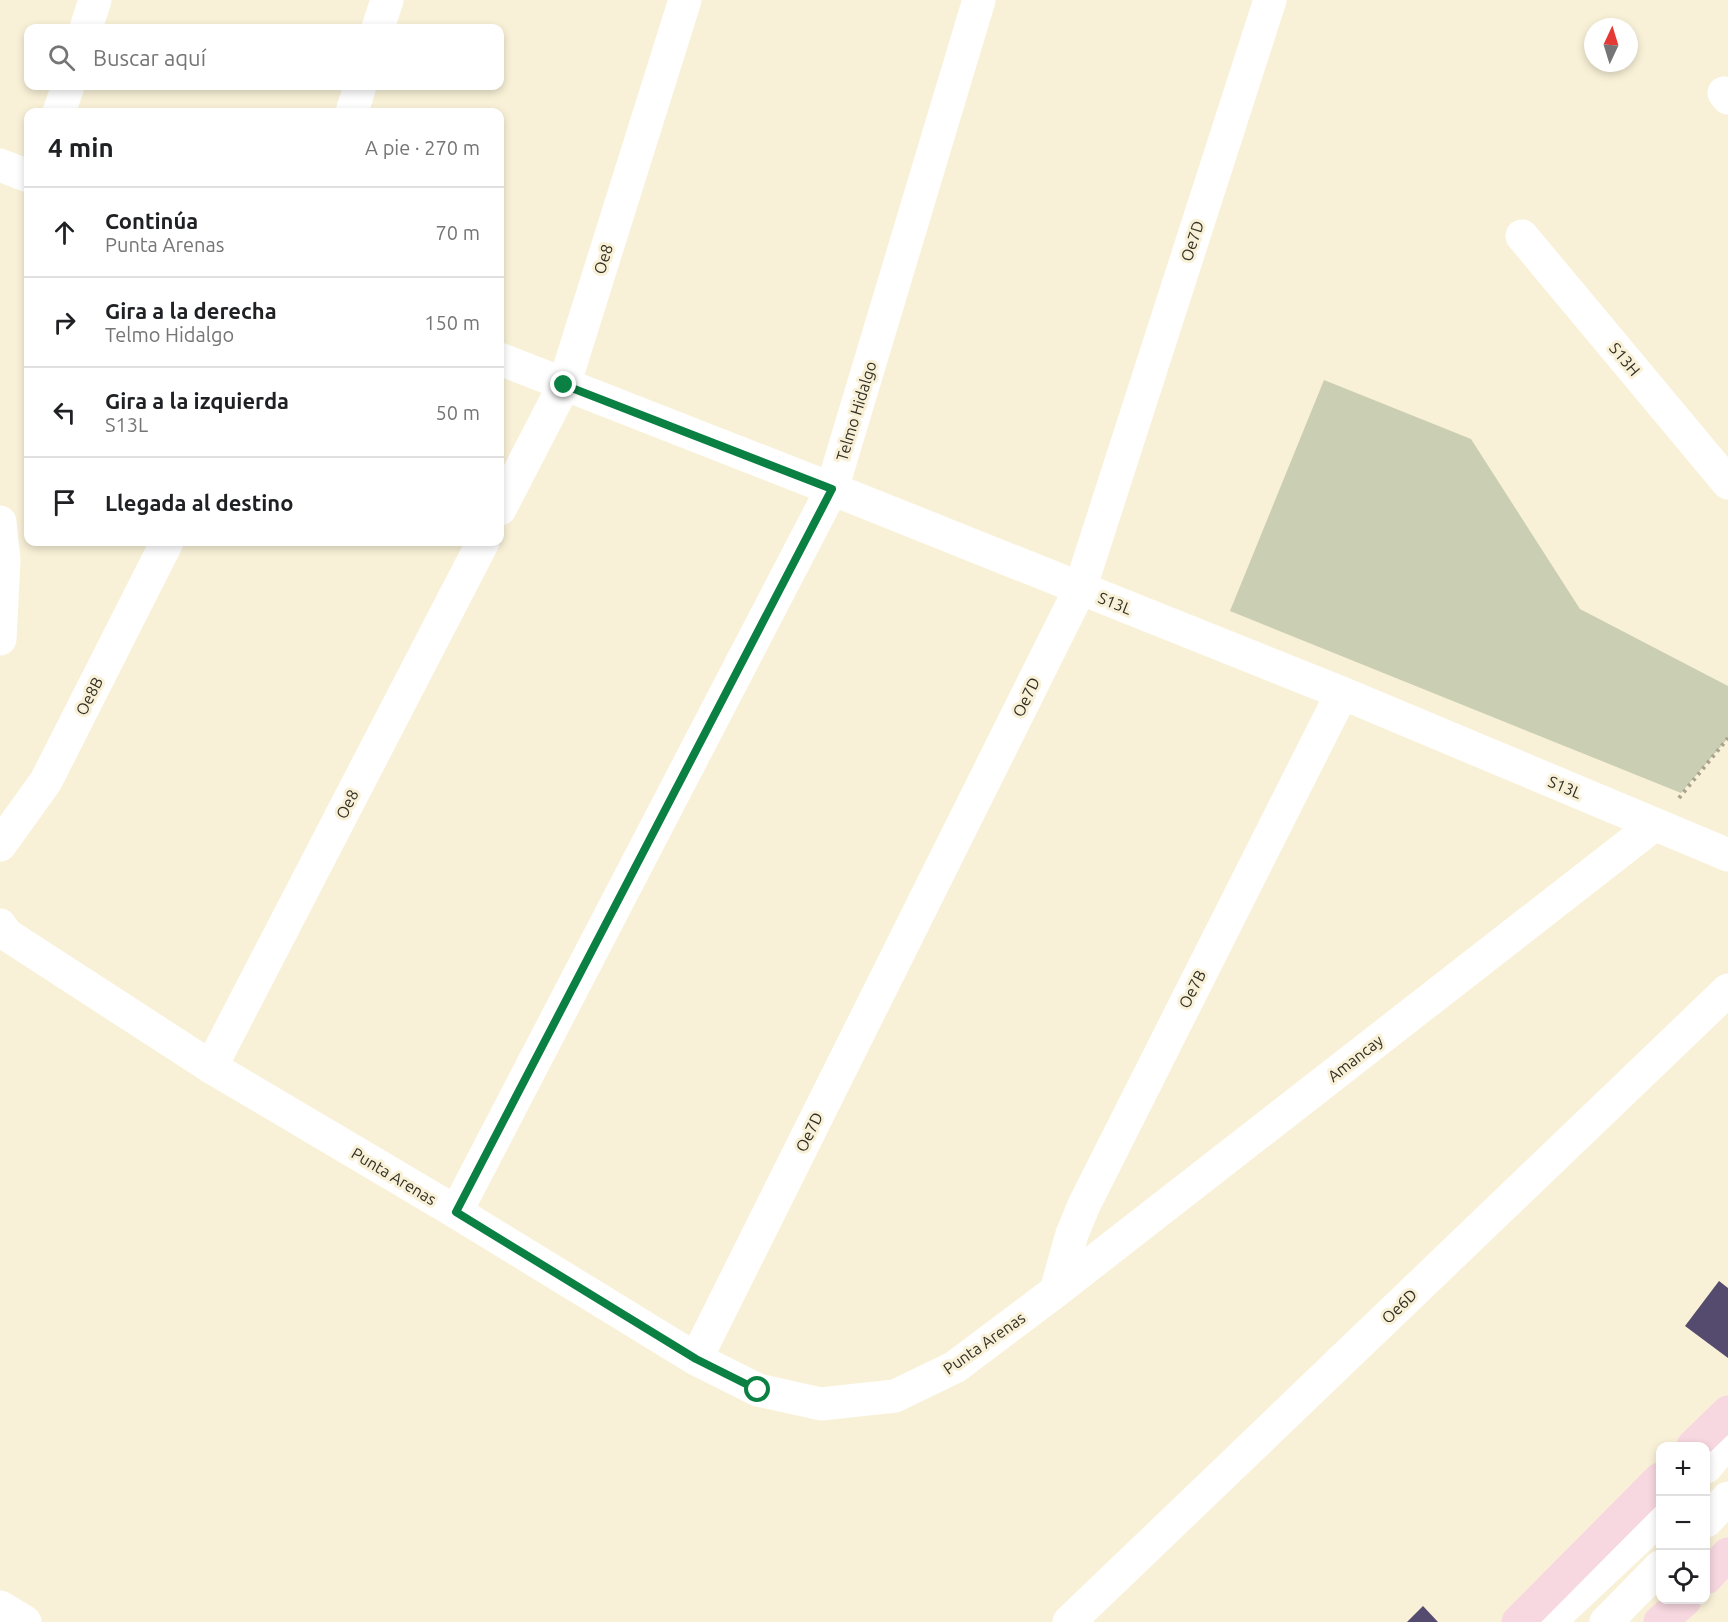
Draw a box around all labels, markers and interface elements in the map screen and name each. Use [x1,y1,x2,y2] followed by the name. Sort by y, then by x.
[1584,18,1638,72] north arrow
[24,24,504,90] search box
[45,41,78,74] icon: search
[93,45,206,70] text: Buscar aquí
[48,133,114,162] text: 4 min
[365,136,480,159] text: A pie · 270 m
[105,208,198,233] text: Continúa
[48,216,81,249] icon: ahead
[1177,218,1207,264] street label: Oe7D
[436,221,480,244] text: 70 m
[105,233,224,256] text: Punta Arenas
[590,242,616,276] street label: Oe8
[105,298,277,323] text: Gira a la derecha
[48,306,81,339] icon: right
[424,311,480,334] text: 150 m
[105,323,234,346] text: Telmo Hidalgo
[1606,339,1644,379] street label: S13H
[832,359,880,463] street label: Telmo Hidalgo
[550,371,576,397] route end
[105,388,289,413] text: Gira a la izquierda
[48,396,81,429] icon: left
[436,401,480,424] text: 50 m
[105,413,148,436] text: S13L
[48,486,81,519] icon: arrive
[105,490,293,515] text: Llegada al destino
[1096,588,1134,618] street label: S13L
[72,674,106,718] street label: Oe8B
[1009,674,1043,720] street label: Oe7D
[1546,772,1584,802] street label: S13L
[332,786,362,822] street label: Oe8
[1175,967,1209,1011] street label: Oe7B
[1324,1031,1386,1085] street label: Amancay
[792,1109,826,1155] street label: Oe7D
[348,1144,440,1208] street label: Punta Arenas
[1378,1285,1420,1327] street label: Oe6D
[940,1308,1028,1378] street label: Punta Arenas
[744,1376,770,1402] route start
[1656,1442,1710,1604] map controls
[1656,1442,1710,1496] button: +
[1656,1496,1710,1550] button: −
[1656,1550,1710,1604] button: locate

